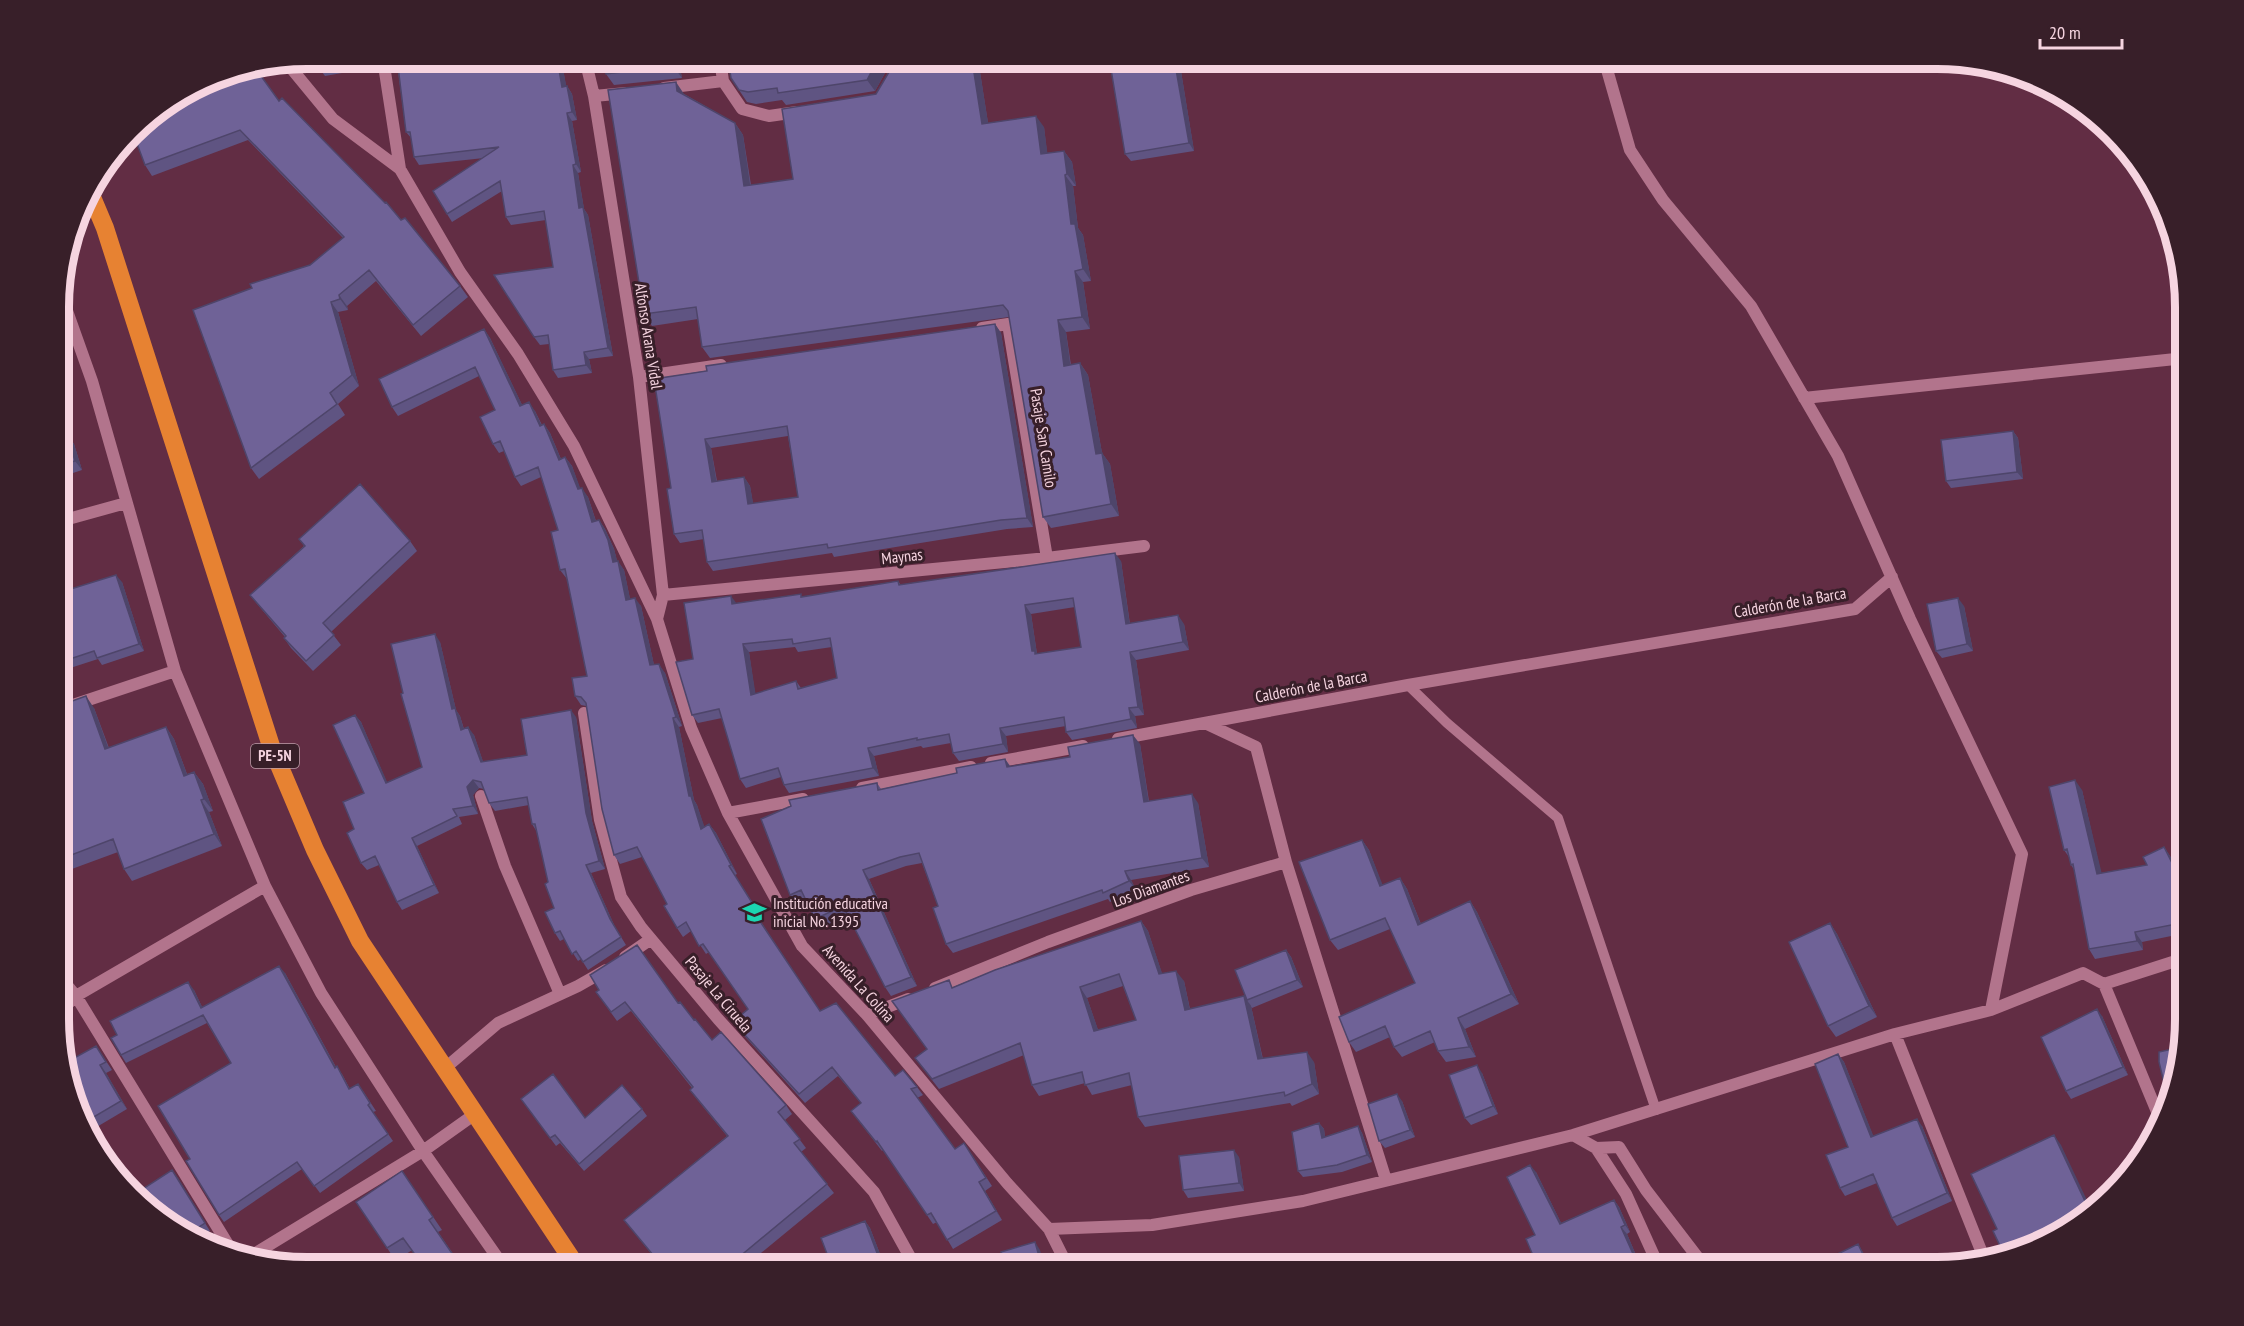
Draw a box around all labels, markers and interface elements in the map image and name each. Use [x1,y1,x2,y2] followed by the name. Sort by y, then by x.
[2040,12,2122,50] scale bar
[2049,21,2081,44] text: 20 m
[631,281,667,391] street label: Alfonso Arana Vidal
[1026,387,1062,489] street label: Pasaje San Camilo
[880,544,924,568] street label: Maynas
[1732,582,1848,622] street label: Calderón de la Barca
[1253,665,1369,707] street label: Calderón de la Barca
[251,744,299,768] road number: PE-5N
[1110,865,1192,911] street label: Los Diamantes
[773,893,888,931] place label: Institución educativa inicial No. 1395
[742,899,768,925] school or university icon: Institución educativa inicial No. 1395
[819,940,899,1026] street label: Avenida La Colina
[681,952,757,1036] street label: Pasaje La Ciruela

